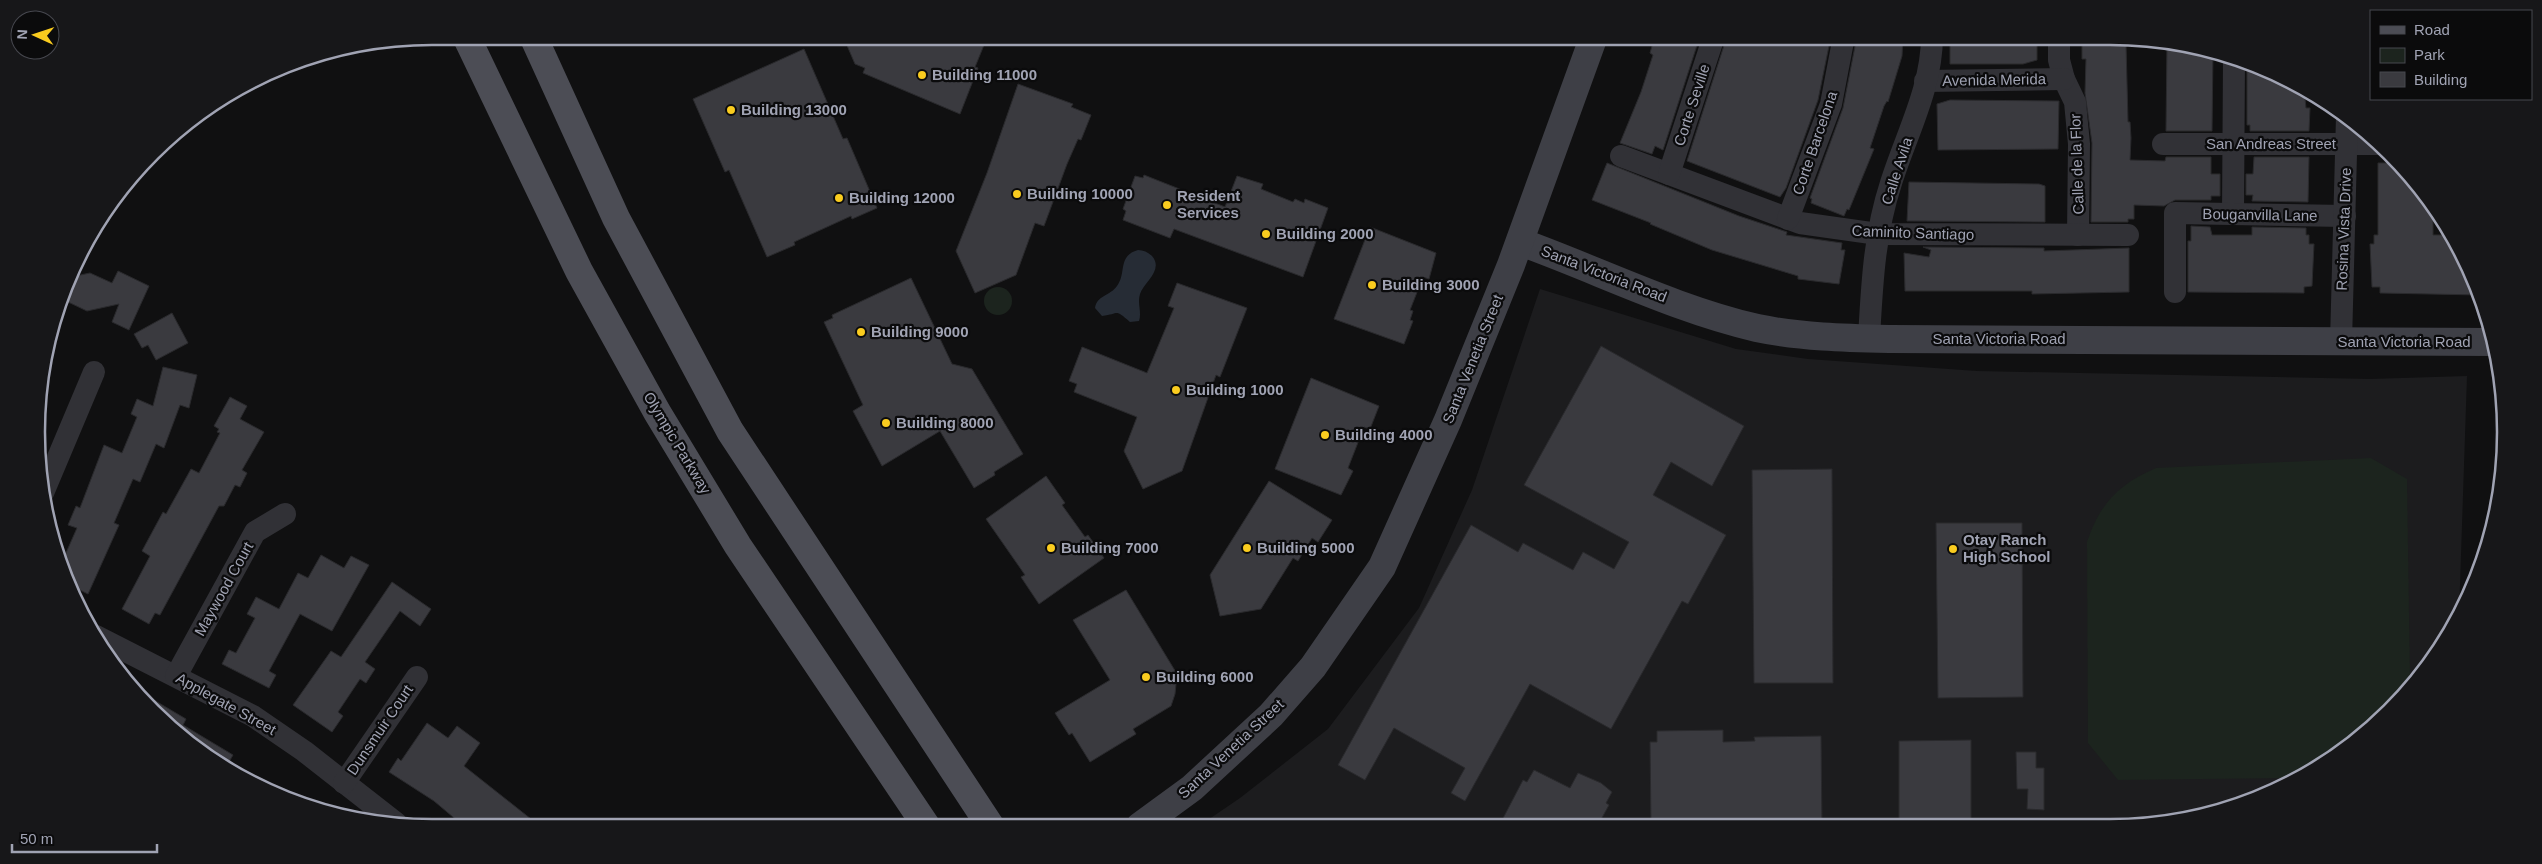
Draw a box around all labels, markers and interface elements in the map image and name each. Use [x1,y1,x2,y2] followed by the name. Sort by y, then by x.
[10,10,60,60] north arrow
[2370,10,2532,100] legend
[2414,21,2450,38] text: Road
[14,29,30,40] text: N
[2414,46,2445,63] text: Park
[1670,62,1713,148] street label: Corte Seville
[932,66,1037,83] place label: Building 11000
[916,69,928,81] marker: Building 11000
[1942,70,2047,89] street label: Avenida Merida
[2414,71,2467,88] text: Building
[1789,88,1840,197] street label: Corte Barcelona
[741,101,847,118] place label: Building 13000
[725,104,737,116] marker: Building 13000
[2066,113,2087,215] street label: Calle de la Flor
[1878,134,1916,207] street label: Calle Avila
[2206,135,2337,152] street label: San Andreas Street
[2333,167,2354,291] street label: Rosina Vista Drive
[1027,185,1133,202] place label: Building 10000
[1177,187,1240,221] place label: Resident Services
[1011,188,1023,200] marker: Building 10000
[849,189,955,206] place label: Building 12000
[833,192,845,204] marker: Building 12000
[1161,199,1173,211] marker: Resident Services
[2202,205,2318,224] street label: Bouganvilla Lane
[1851,222,1975,243] street label: Caminito Santiago
[1276,225,1374,242] place label: Building 2000
[1260,228,1272,240] marker: Building 2000
[1539,242,1669,305] street label: Santa Victoria Road
[1382,276,1480,293] place label: Building 3000
[1366,279,1378,291] marker: Building 3000
[1439,291,1507,426] street label: Santa Venetia Street
[871,323,969,340] place label: Building 9000
[855,326,867,338] marker: Building 9000
[1932,330,2066,347] street label: Santa Victoria Road
[2337,333,2471,350] street label: Santa Victoria Road
[1186,381,1284,398] place label: Building 1000
[1170,384,1182,396] marker: Building 1000
[640,389,715,497] street label: Olympic Parkway
[896,414,994,431] place label: Building 8000
[880,417,892,429] marker: Building 8000
[1335,426,1433,443] place label: Building 4000
[1319,429,1331,441] marker: Building 4000
[1963,531,2051,565] place label: Otay Ranch High School
[191,538,257,639] street label: Maywood Court
[1061,539,1159,556] place label: Building 7000
[1257,539,1355,556] place label: Building 5000
[1045,542,1057,554] marker: Building 7000
[1241,542,1253,554] marker: Building 5000
[1947,543,1959,555] marker: Otay Ranch High School
[1156,668,1254,685] place label: Building 6000
[173,669,280,738] street label: Applegate Street
[1140,671,1152,683] marker: Building 6000
[343,681,416,778] street label: Dunsmuir Court
[1175,695,1287,802] street label: Santa Venetia Street
[12,822,158,854] scale bar
[20,830,53,847] text: 50 m

